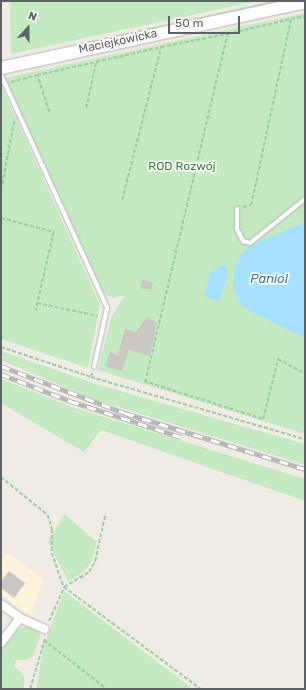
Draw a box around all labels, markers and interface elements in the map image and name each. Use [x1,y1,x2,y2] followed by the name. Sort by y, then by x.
[8,8,48,48] north arrow
[170,8,242,34] scale bar
[26,9,38,24] text: N
[175,16,203,30] text: 50 m
[77,27,159,57] street label: Maciejkowicka
[148,160,216,174] park label: ROD Rozwój
[250,271,288,287] water label: Paniol

